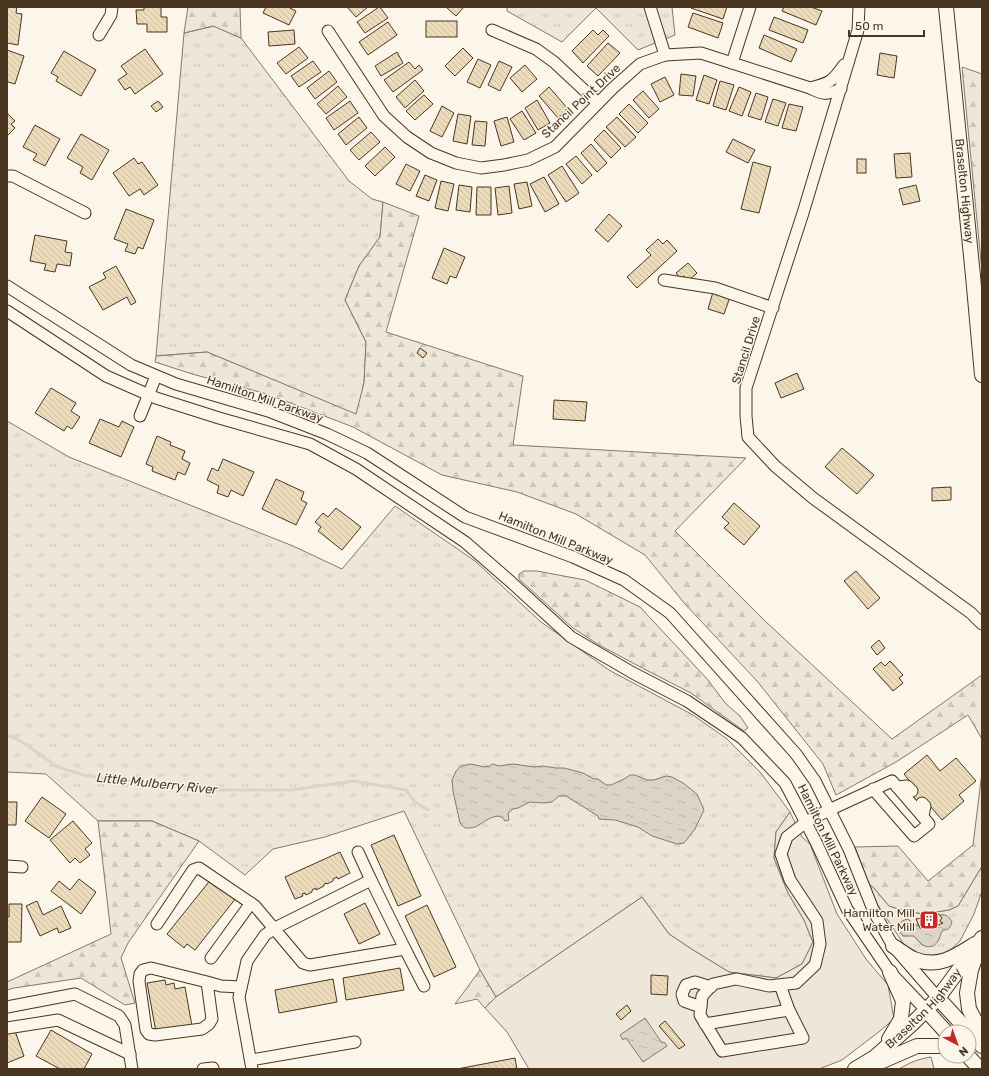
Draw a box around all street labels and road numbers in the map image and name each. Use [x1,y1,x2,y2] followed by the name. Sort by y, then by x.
[539,61,623,141] street label: Stancil Point Drive
[952,138,977,244] street label: Braselton Highway
[729,314,763,386] street label: Stancil Drive
[205,372,325,426] street label: Hamilton Mill Parkway
[497,509,616,568] street label: Hamilton Mill Parkway
[795,782,861,898] street label: Hamilton Mill Parkway
[882,965,965,1052] street label: Braselton Highway

